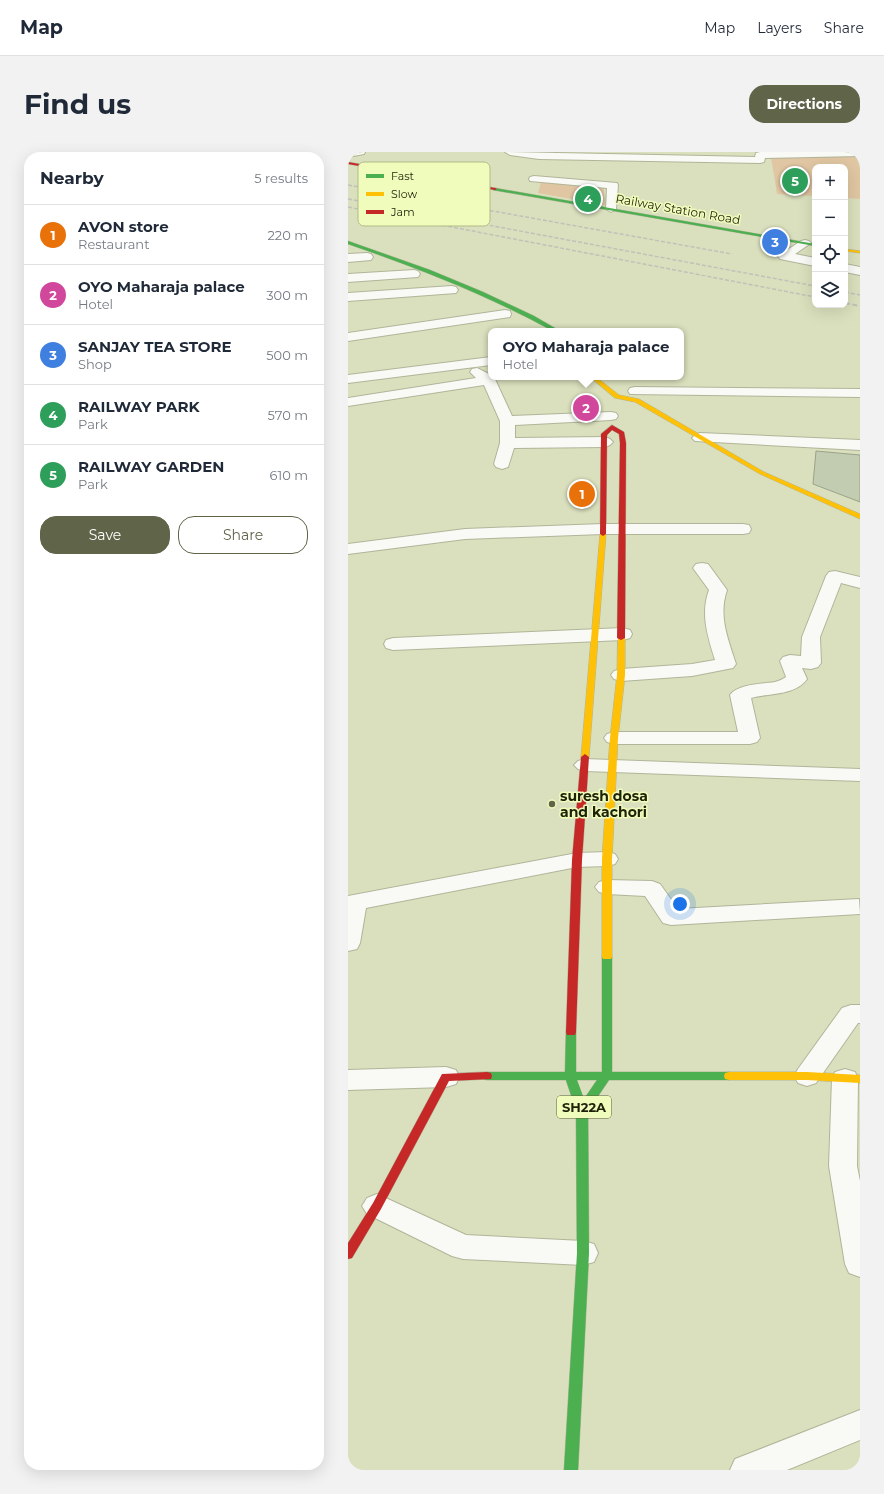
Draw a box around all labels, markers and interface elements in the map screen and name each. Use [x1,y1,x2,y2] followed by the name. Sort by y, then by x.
[20,16,63,39] text: Map
[704,19,735,37] text: Map
[757,19,802,37] text: Layers
[824,19,864,37] text: Share
[749,85,860,123] button: Directions
[24,87,131,121] text: Find us
[358,162,490,226] legend
[812,164,848,308] map controls
[812,164,848,200] button: +
[782,166,808,196] pin: 5
[40,168,104,188] text: Nearby
[391,169,415,183] text: Fast
[254,170,308,186] text: 5 results
[575,184,601,214] pin: 4
[391,187,417,201] text: Slow
[615,191,741,227] street label: Railway Station Road
[812,200,848,236] button: −
[390,205,415,219] text: Jam
[78,217,169,236] text: AVON store
[50,227,56,243] text: 1
[267,227,308,243] text: 220 m
[762,227,788,257] pin: 3
[78,236,149,252] text: Restaurant
[812,236,848,272] button: locate
[812,272,848,308] button: layers
[78,277,245,296] text: OYO Maharaja palace
[49,287,57,303] text: 2
[266,287,308,303] text: 300 m
[78,296,113,312] text: Hotel
[488,328,684,380] popup
[78,337,232,356] text: SANJAY TEA STORE
[503,337,669,356] text: OYO Maharaja palace
[49,347,57,363] text: 3
[266,347,308,363] text: 500 m
[78,356,112,372] text: Shop
[503,356,538,372] text: Hotel
[573,393,599,423] pin: 2
[78,397,200,416] text: RAILWAY PARK
[49,407,57,423] text: 4
[268,407,308,423] text: 570 m
[78,416,108,432] text: Park
[78,457,224,476] text: RAILWAY GARDEN
[49,467,57,483] text: 5
[270,467,308,483] text: 610 m
[78,476,108,492] text: Park
[569,479,595,509] pin: 1
[40,516,170,554] button: Save
[178,516,308,554] button: Share
[560,787,648,821] place label: suresh dosa and kachori
[547,799,557,809] marker: suresh dosa and kachori
[670,894,690,914] your location
[557,1096,611,1118] road number: SH22A

